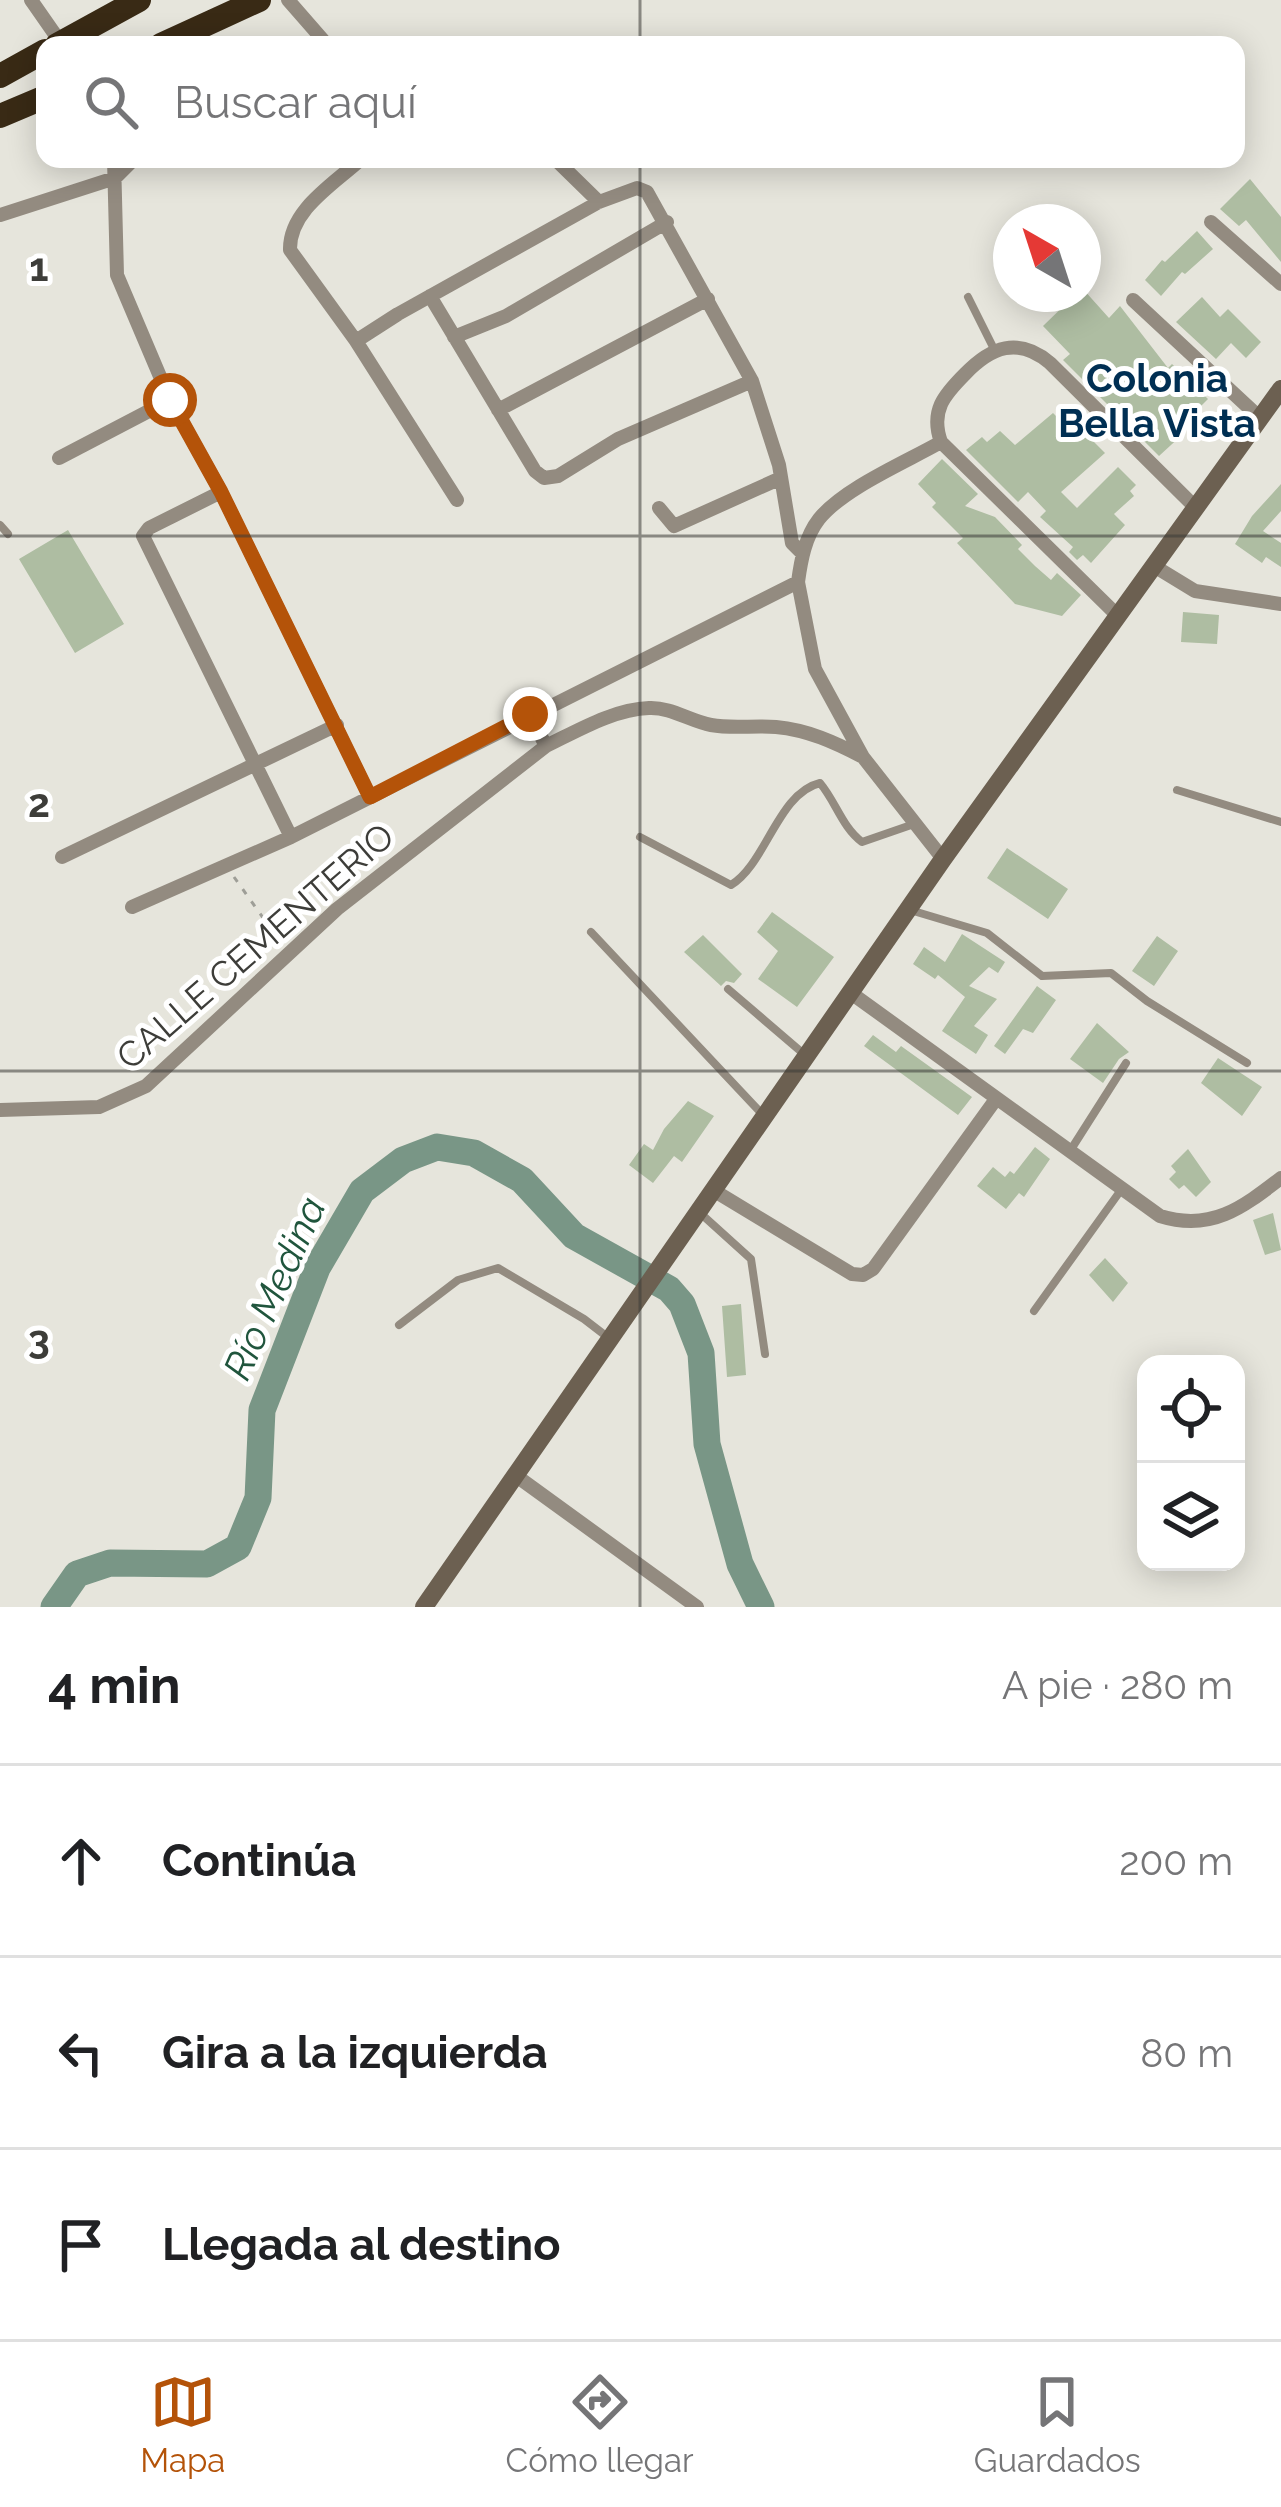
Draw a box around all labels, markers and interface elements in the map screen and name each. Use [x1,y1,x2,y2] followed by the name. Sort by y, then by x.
[36,36,1245,168] search box
[78,69,144,135] icon: search
[174,76,417,129] text: Buscar aquí
[993,204,1101,312] north arrow
[29,244,49,290] text: 1
[1058,355,1256,446] district label: Colonia Bella Vista
[143,373,197,427] route start
[503,687,557,741] route end
[28,780,50,826] text: 2
[108,814,402,1078] street label: CALLE CEMENTERIO
[213,1190,335,1386] water label: Río Medina
[28,1316,50,1362] text: 3
[1137,1355,1245,1571] map controls
[1137,1355,1245,1463] button: locate
[1137,1463,1245,1571] button: layers
[48,1655,181,1715] text: 4 min
[1002,1662,1233,1708] text: A pie · 280 m
[48,1828,114,1894] icon: ahead
[162,1834,357,1887] text: Continúa
[1119,1838,1233,1884] text: 200 m
[48,2020,114,2086] icon: left
[162,2026,548,2079] text: Gira a la izquierda
[1140,2030,1233,2076] text: 80 m
[48,2212,114,2278] icon: arrive
[162,2218,561,2271] text: Llegada al destino
[140,2369,225,2480] tab: Mapa
[506,2369,694,2480] tab: Cómo llegar
[974,2369,1141,2480] tab: Guardados

